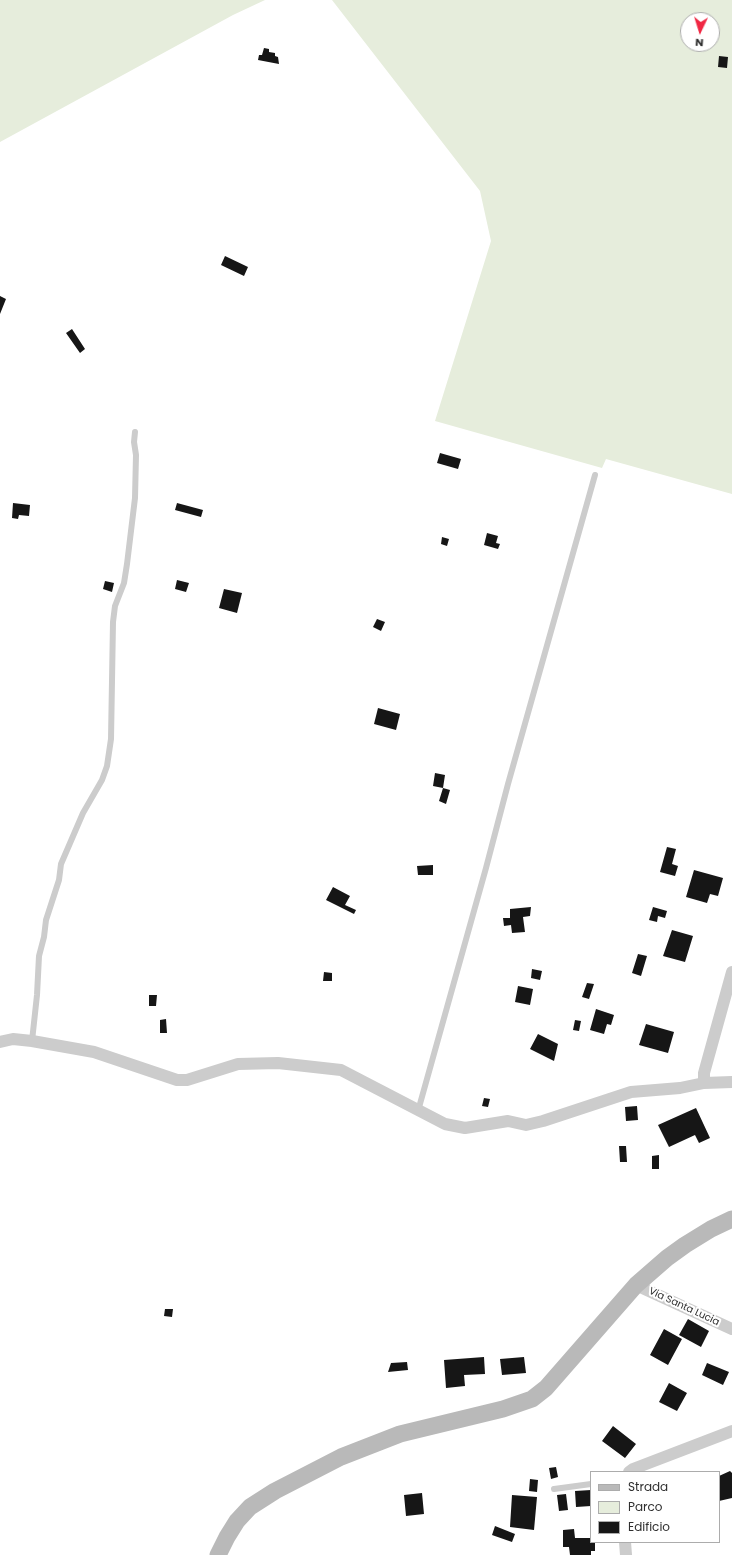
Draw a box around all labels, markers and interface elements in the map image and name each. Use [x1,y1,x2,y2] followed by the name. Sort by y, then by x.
[680,12,720,52] north arrow
[695,35,704,51] text: N
[647,1285,721,1329] street label: Via Santa Lucia
[590,1471,720,1543] legend
[628,1478,668,1495] text: Strada
[628,1498,663,1515] text: Parco
[628,1518,670,1535] text: Edificio

